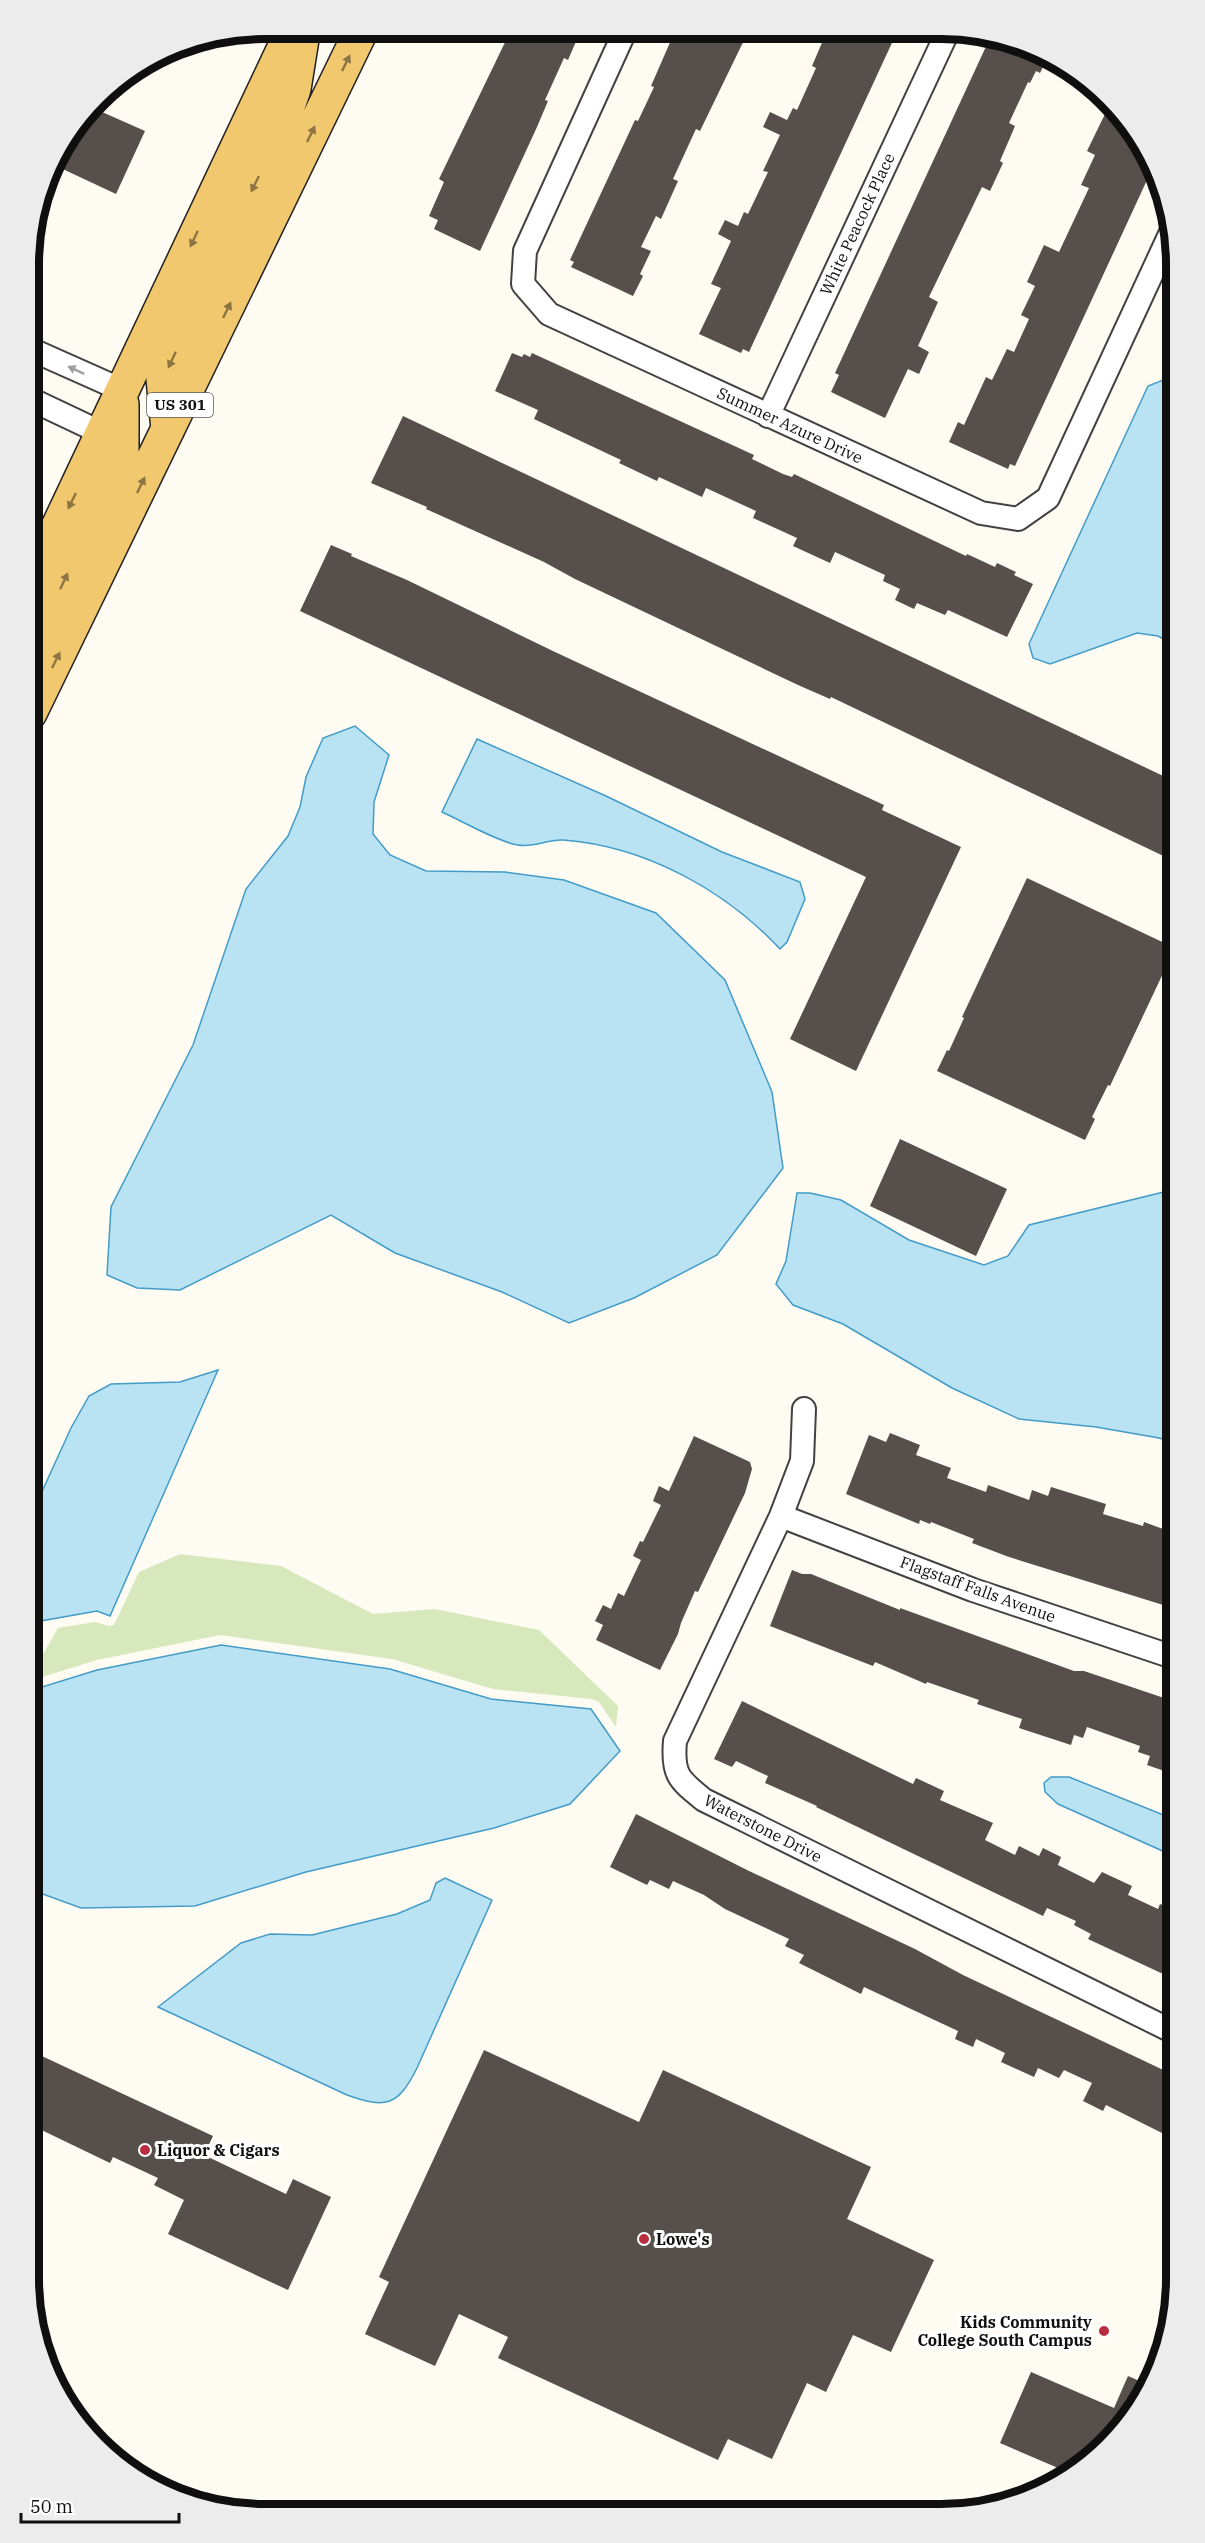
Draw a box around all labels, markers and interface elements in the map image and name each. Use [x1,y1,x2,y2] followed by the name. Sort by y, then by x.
[341,55,350,72] one-way arrow
[307,126,316,143] one-way arrow
[815,150,899,298] street label: White Peacock Place
[251,175,260,192] one-way arrow
[189,230,198,247] one-way arrow
[222,301,231,318] one-way arrow
[167,351,176,368] one-way arrow
[67,365,85,375] one-way arrow
[714,383,866,467] street label: Summer Azure Drive
[147,393,213,417] road number: US 301
[136,476,146,493] one-way arrow
[67,492,76,509] one-way arrow
[59,572,68,589] one-way arrow
[51,652,60,669] one-way arrow
[897,1552,1059,1626] street label: Flagstaff Falls Avenue
[701,1790,825,1866] street label: Waterstone Drive
[157,2140,280,2160] place label: Liquor & Cigars
[138,2143,152,2157] marker: Liquor & Cigars
[656,2229,710,2249] place label: Lowe's
[637,2232,651,2246] marker: Lowe's
[917,2312,1093,2350] place label: Kids Community College South Campus
[1097,2324,1111,2338] marker: Kids Community College South Campus
[21,2486,178,2524] scale bar
[30,2495,73,2518] text: 50 m

